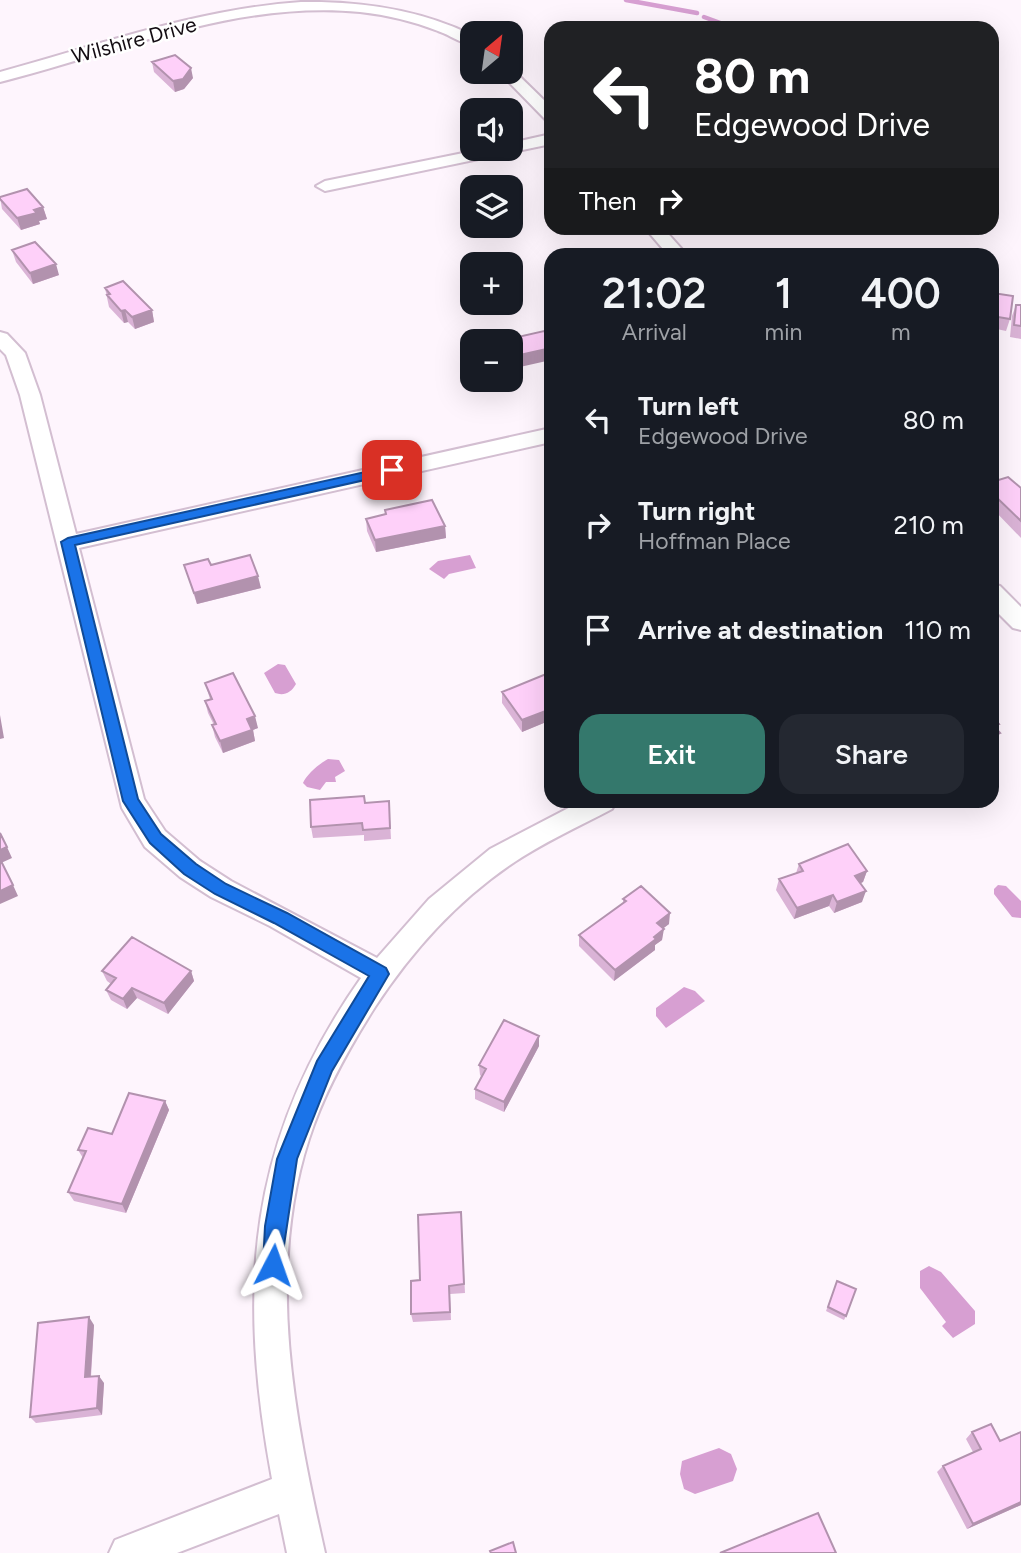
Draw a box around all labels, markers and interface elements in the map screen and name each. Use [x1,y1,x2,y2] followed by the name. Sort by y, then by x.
[69,11,199,69] street label: Wilshire Drive
[460,21,523,84] north arrow
[460,21,523,392] map controls
[694,46,810,105] text: 80 m
[579,49,670,140] icon: left
[460,98,523,161] button: sound
[694,106,930,144] text: Edgewood Drive
[460,175,523,238] button: layers
[651,182,689,220] icon: right
[579,185,637,217] text: Then
[460,252,523,315] button: +
[602,268,707,319] text: 21:02
[775,268,792,319] text: 1
[860,268,941,319] text: 400
[622,318,687,346] text: Arrival
[765,318,802,346] text: min
[891,318,910,346] text: m
[460,329,523,392] button: −
[638,390,739,422] text: Turn left
[579,401,617,439] icon: left
[903,404,964,436] text: 80 m
[638,422,808,450] text: Edgewood Drive
[362,440,422,500] pin
[373,451,411,489] icon: arrive
[638,495,755,527] text: Turn right
[579,506,617,544] icon: right
[894,509,964,541] text: 210 m
[638,527,791,555] text: Hoffman Place
[579,611,617,649] icon: arrive
[638,614,883,646] text: Arrive at destination
[904,614,971,646] text: 110 m
[579,714,765,794] button: Exit
[779,714,964,794] button: Share
[236,1228,310,1302] position arrow

